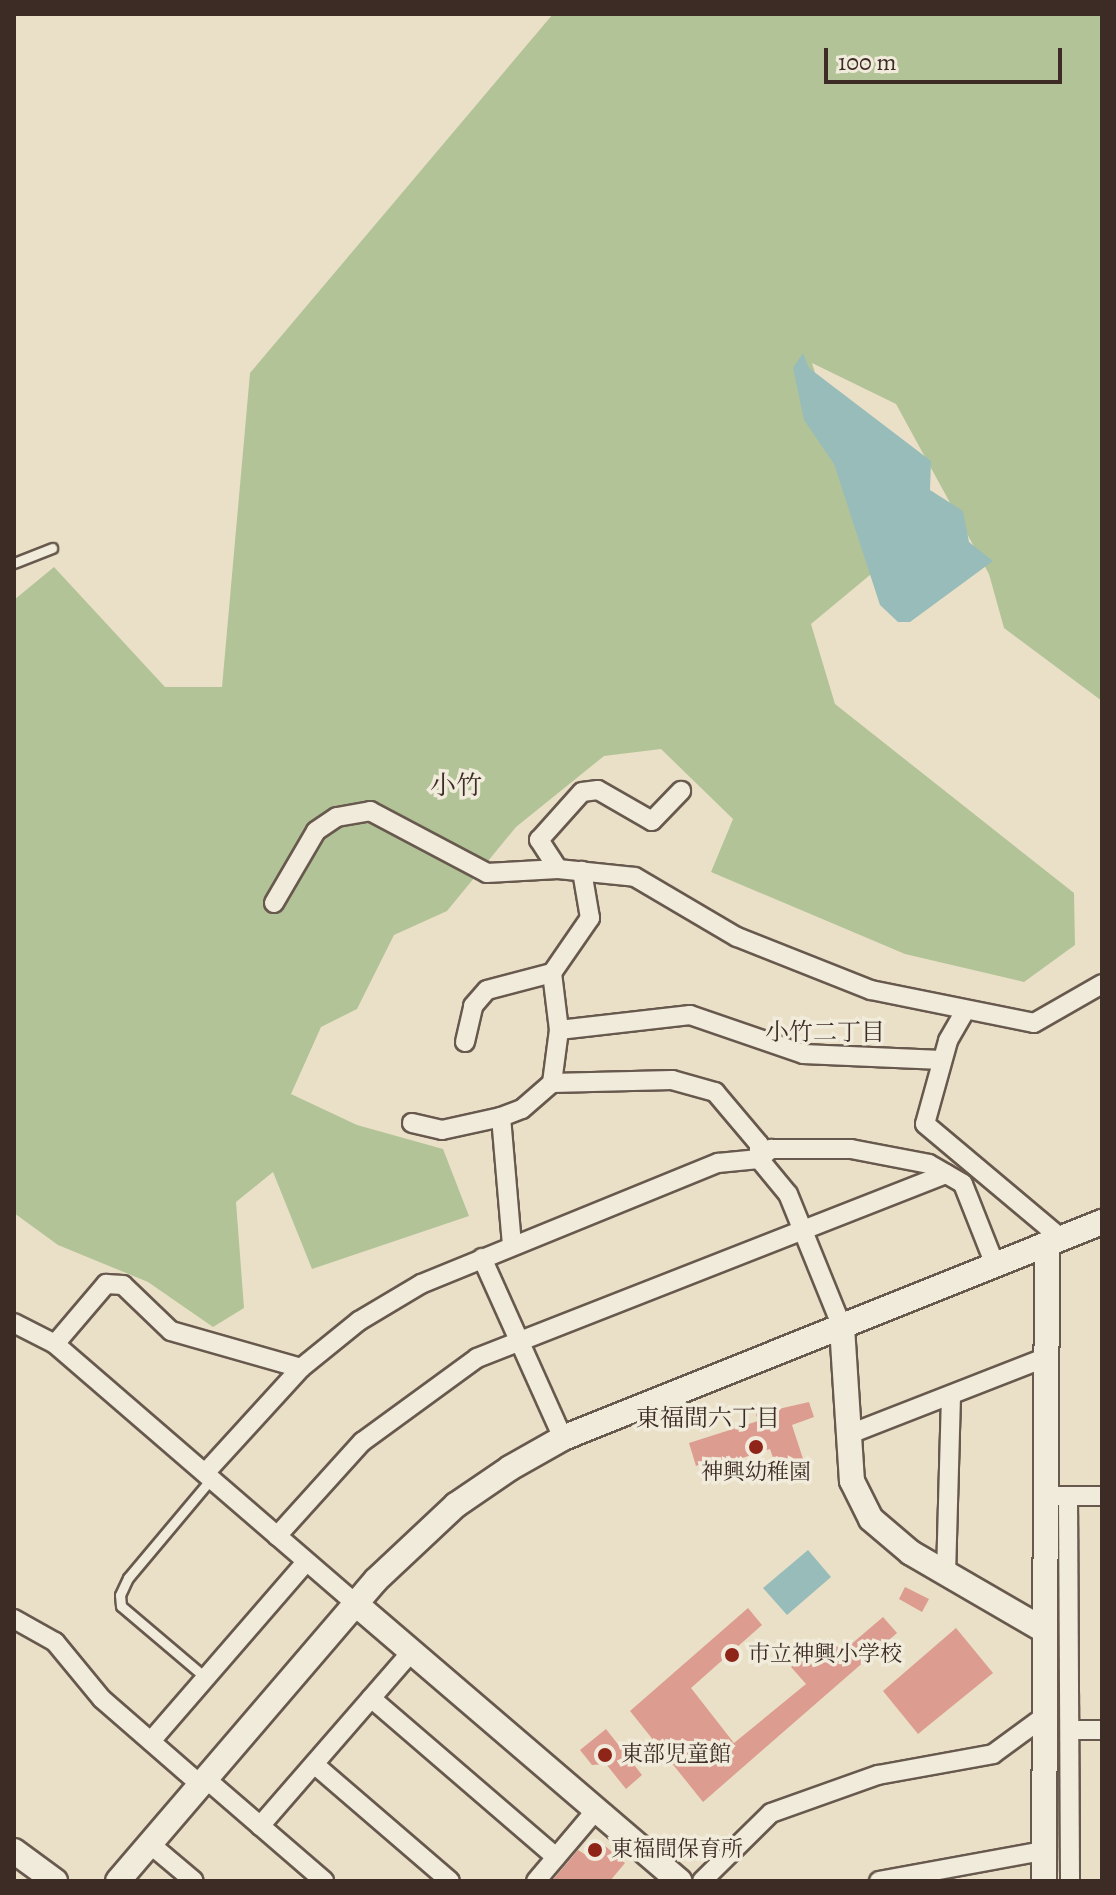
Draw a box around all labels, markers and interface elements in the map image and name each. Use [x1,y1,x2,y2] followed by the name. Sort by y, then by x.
[828,32,1066,82] scale bar
[838,46,897,78] text: 100 m
[430,770,482,802] district label: 小竹
[765,1019,885,1047] district label: 小竹二丁目
[636,1405,780,1433] district label: 東福間六丁目
[747,1438,765,1456] marker: 神興幼稚園
[701,1460,811,1486] place label: 神興幼稚園
[748,1642,902,1668] place label: 市立神興小学校
[723,1646,741,1664] marker: 市立神興小学校
[621,1742,731,1768] place label: 東部児童館
[596,1746,614,1764] marker: 東部児童館
[611,1837,743,1863] place label: 東福間保育所
[586,1841,604,1859] marker: 東福間保育所

